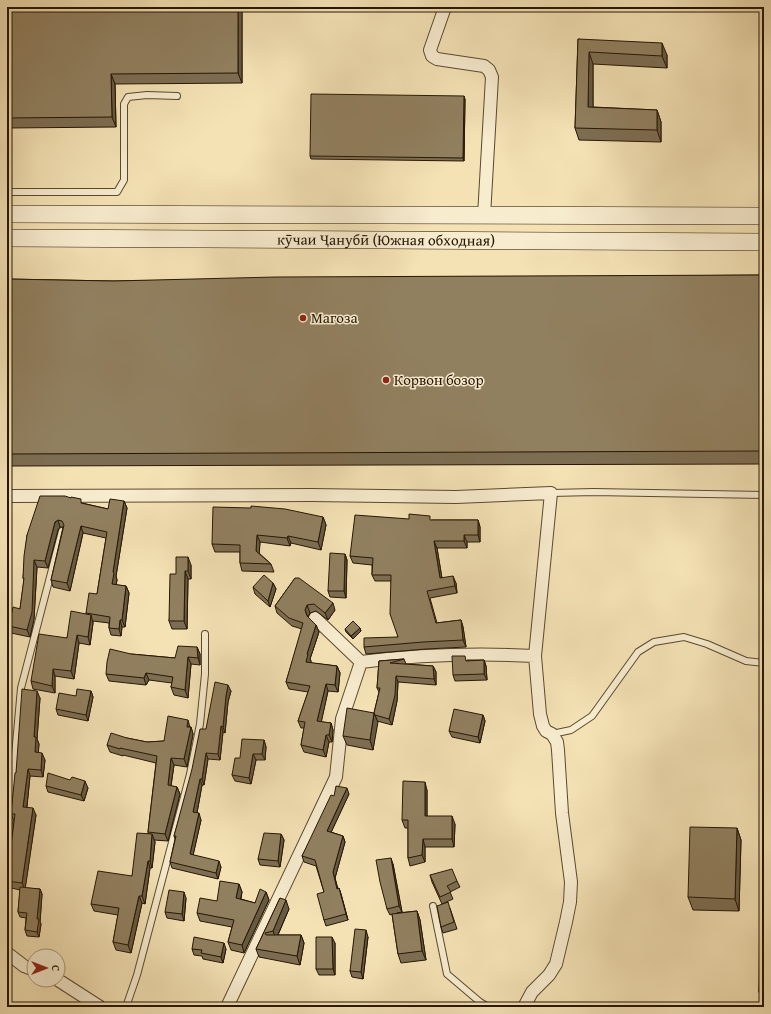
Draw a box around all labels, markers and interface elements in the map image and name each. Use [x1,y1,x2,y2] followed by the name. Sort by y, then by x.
[277,228,495,251] street label: кӯчаи Ҷанубӣ (Южная обходная)
[311,307,358,328] place label: Магоза
[298,313,308,323] marker: Магоза
[394,369,484,390] place label: Корвон бозор
[381,375,391,385] marker: Корвон бозор
[26,948,66,988] north arrow
[48,965,64,971] text: С

